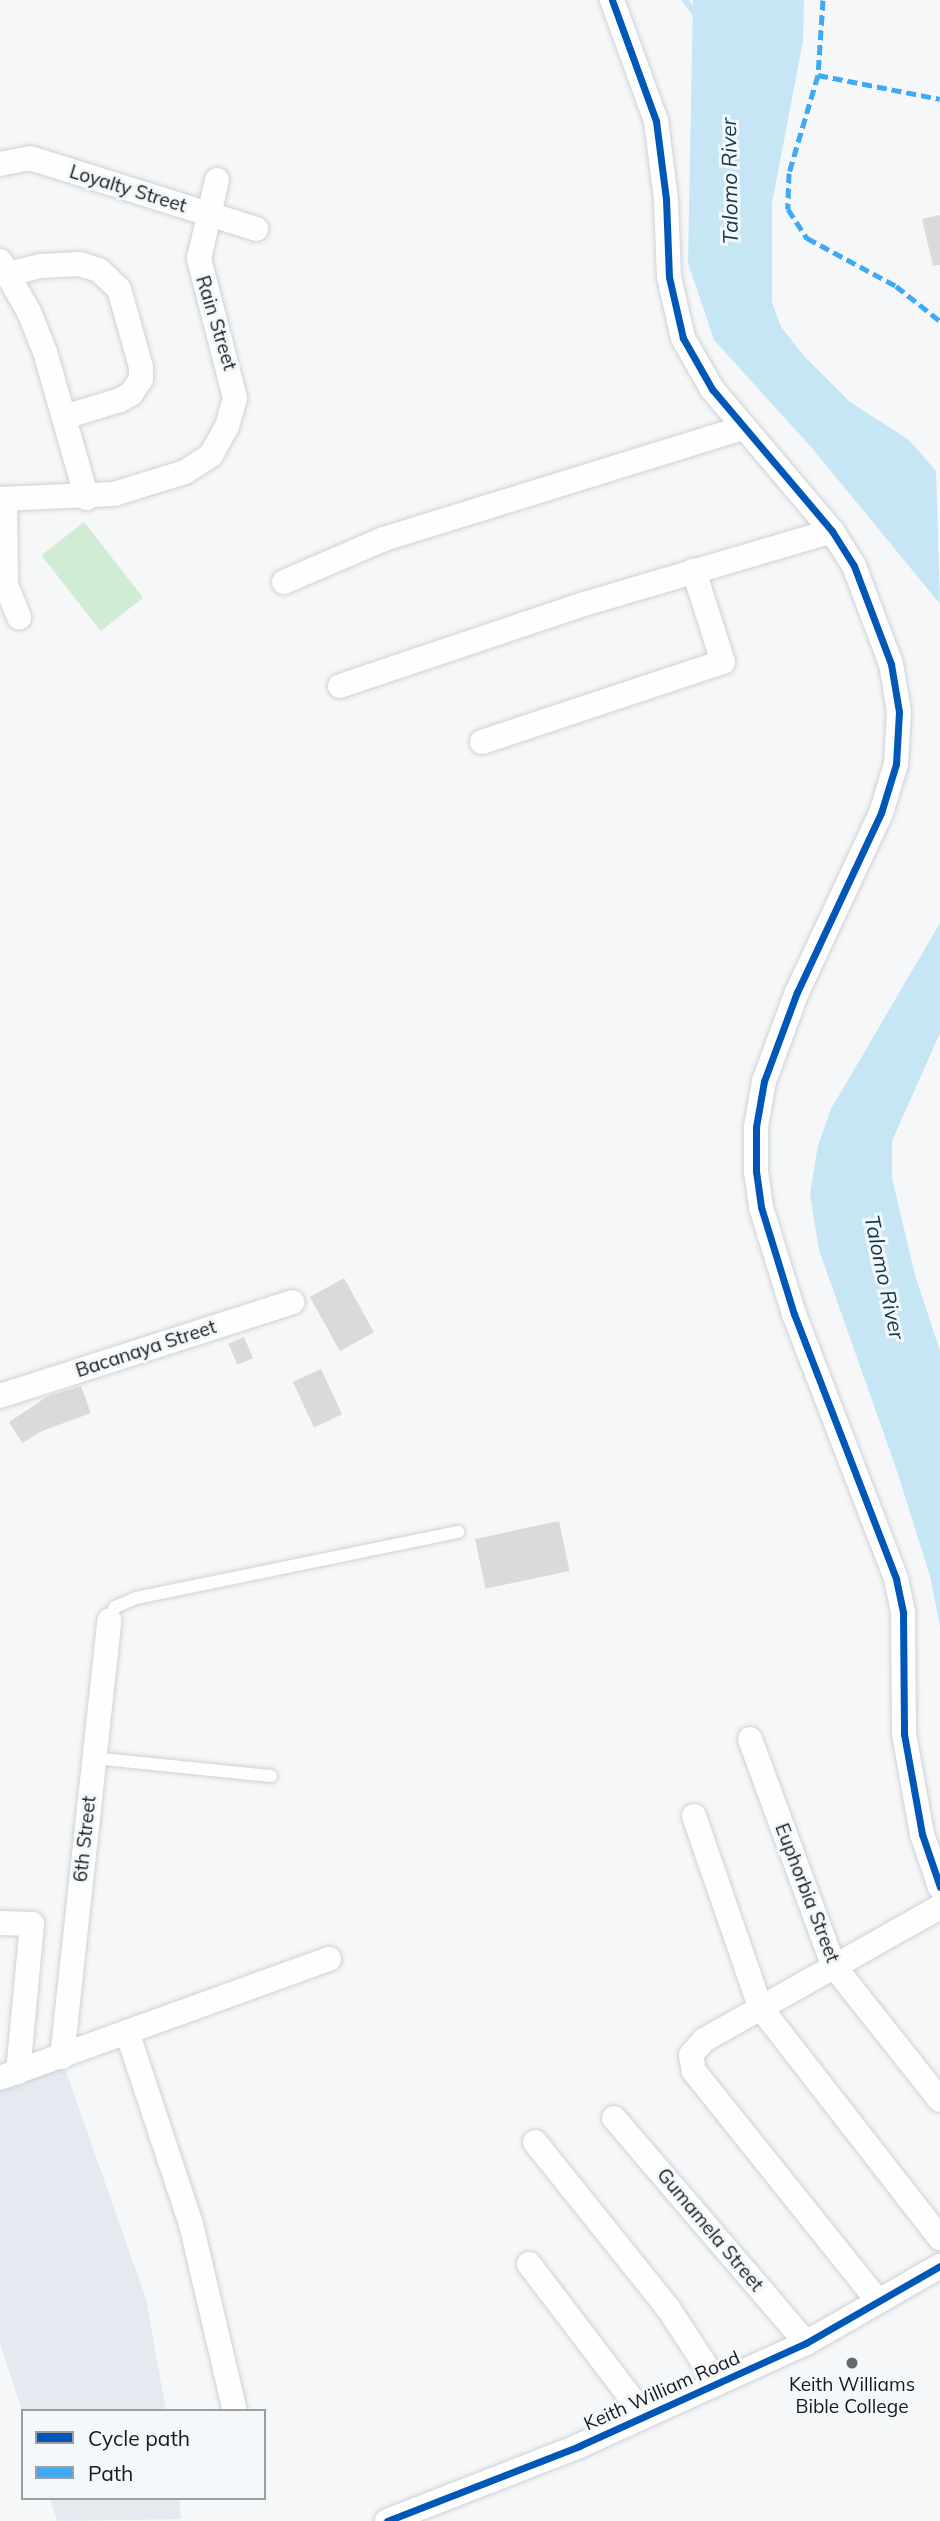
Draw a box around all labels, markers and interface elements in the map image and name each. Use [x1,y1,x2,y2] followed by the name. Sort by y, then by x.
[715,118,743,244] water label: Talomo River
[67,160,189,218] street label: Loyalty Street
[191,273,241,373] street label: Rain Street
[860,1213,910,1341] water label: Talomo River
[73,1316,219,1382] street label: Bacanaya Street
[69,1795,101,1883] street label: 6th Street
[770,1820,844,1966] street label: Euphorbia Street
[652,2164,768,2296] street label: Gumamela Street
[581,2346,743,2436] street label: Keith William Road
[844,2355,860,2371] marker: Keith Williams Bible College
[789,2374,915,2418] place label: Keith Williams Bible College
[21,2409,266,2500] legend
[88,2425,190,2451] text: Cycle path
[88,2460,133,2486] text: Path

